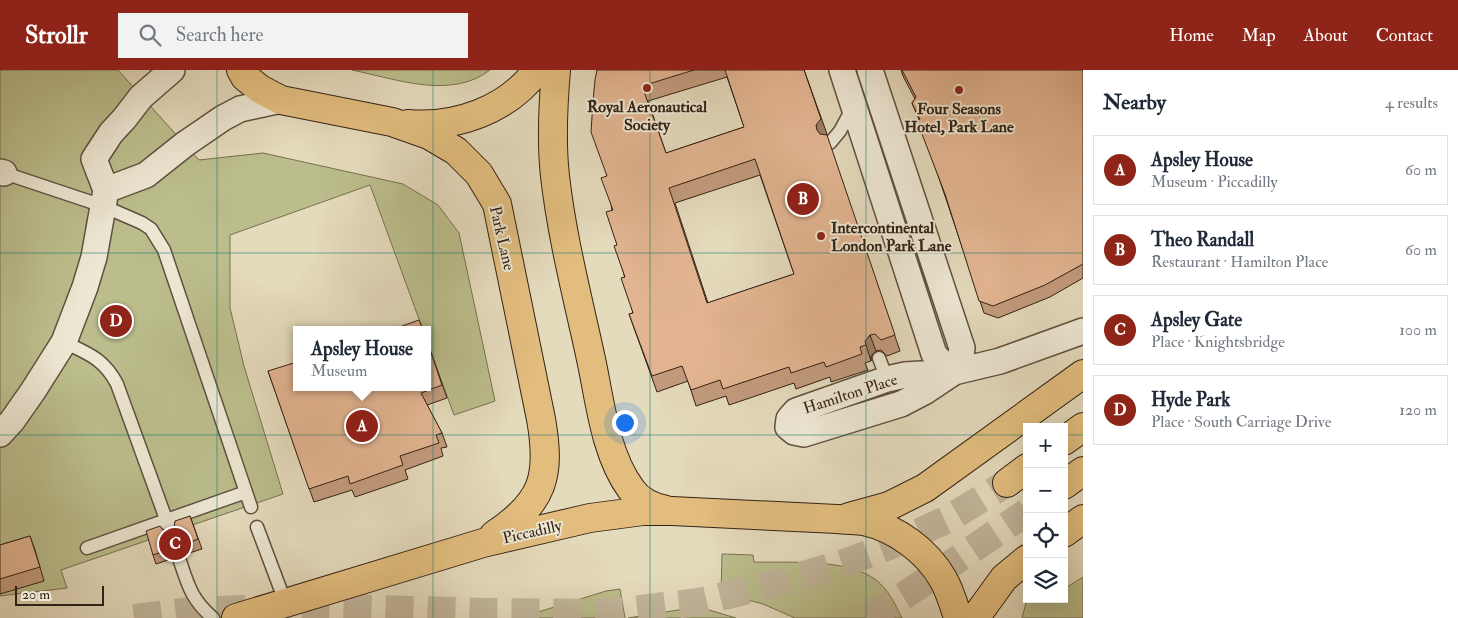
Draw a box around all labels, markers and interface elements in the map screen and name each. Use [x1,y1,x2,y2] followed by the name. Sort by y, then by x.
[118,13,468,58] search box
[25,20,88,51] text: Strollr
[136,21,164,49] icon: search
[176,23,264,47] text: Search here
[1169,24,1214,47] text: Home
[1242,24,1276,47] text: Map
[1304,24,1348,47] text: About
[1376,24,1433,47] text: Contact
[641,82,653,94] marker: Royal Aeronautical Society
[953,84,965,96] marker: Four Seasons Hotel, Park Lane
[1103,89,1166,116] text: Nearby
[1385,93,1438,113] text: 4 results
[587,97,708,136] place label: Royal Aeronautical Society
[904,99,1014,137] place label: Four Seasons Hotel, Park Lane
[1151,148,1253,172] text: Apsley House
[1115,160,1125,180] text: A
[1405,160,1437,180] text: 60 m
[1151,172,1277,192] text: Museum · Piccadilly
[787,180,819,218] pin: B
[485,204,519,273] street label: Park Lane
[831,218,952,256] place label: Intercontinental London Park Lane
[1151,228,1254,252] text: Theo Randall
[815,230,827,242] marker: Intercontinental London Park Lane
[1115,240,1125,260] text: B
[1405,240,1437,260] text: 60 m
[1151,252,1328,272] text: Restaurant · Hamilton Place
[100,302,132,340] pin: D
[1151,308,1242,332] text: Apsley Gate
[1114,320,1126,340] text: C
[1399,320,1437,340] text: 100 m
[293,326,431,391] popup
[1151,332,1285,352] text: Place · Knightsbridge
[311,337,413,361] text: Apsley House
[311,361,367,381] text: Museum
[801,369,900,419] street label: Hamilton Place
[1151,388,1230,412] text: Hyde Park
[1113,400,1127,420] text: D
[1399,400,1437,420] text: 120 m
[346,407,378,445] pin: A
[612,410,638,436] your location
[1151,412,1331,432] text: Place · South Carriage Drive
[1023,423,1068,603] map controls
[1023,423,1068,468] button: +
[1023,468,1068,513] button: −
[1023,513,1068,558] button: locate
[501,515,565,548] street label: Piccadilly
[159,525,191,563] pin: C
[1023,558,1068,603] button: layers
[15,583,104,606] scale bar
[22,586,50,603] text: 20 m

